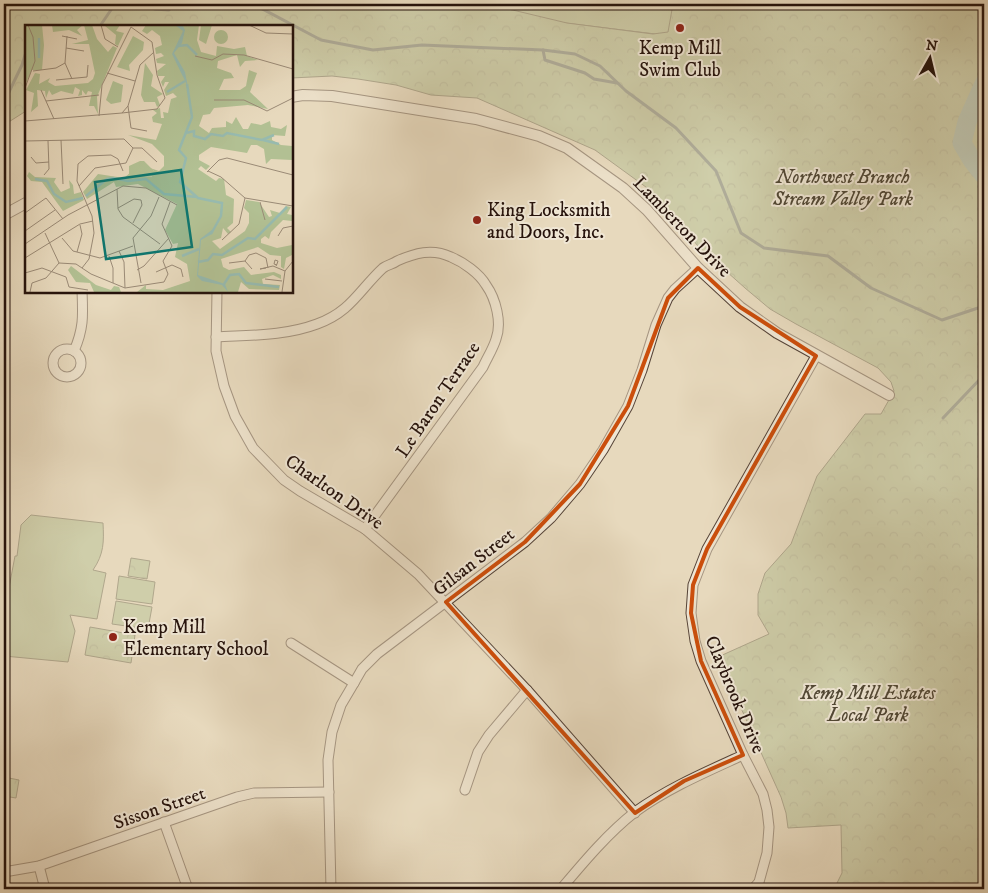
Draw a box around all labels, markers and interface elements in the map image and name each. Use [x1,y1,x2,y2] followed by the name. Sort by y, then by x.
[674,22,686,34] marker: Kemp Mill Swim Club
[25,25,292,292] inset map
[906,32,956,82] north arrow
[925,36,939,56] text: N
[639,37,722,82] place label: Kemp Mill Swim Club
[772,166,913,211] park label: Northwest Branch Stream Valley Park
[628,172,736,282] street label: Lamberton Drive
[487,199,611,244] place label: King Locksmith and Doors, Inc.
[471,214,483,226] marker: King Locksmith and Doors, Inc.
[391,337,485,462] street label: Le Baron Terrace
[280,450,388,535] street label: Charlton Drive
[429,523,519,601] street label: Gilsan Street
[123,616,269,661] place label: Kemp Mill Elementary School
[107,631,119,643] marker: Kemp Mill Elementary School
[700,632,770,757] street label: Claybrook Drive
[799,682,937,727] park label: Kemp Mill Estates Local Park
[110,782,208,835] street label: Sisson Street

